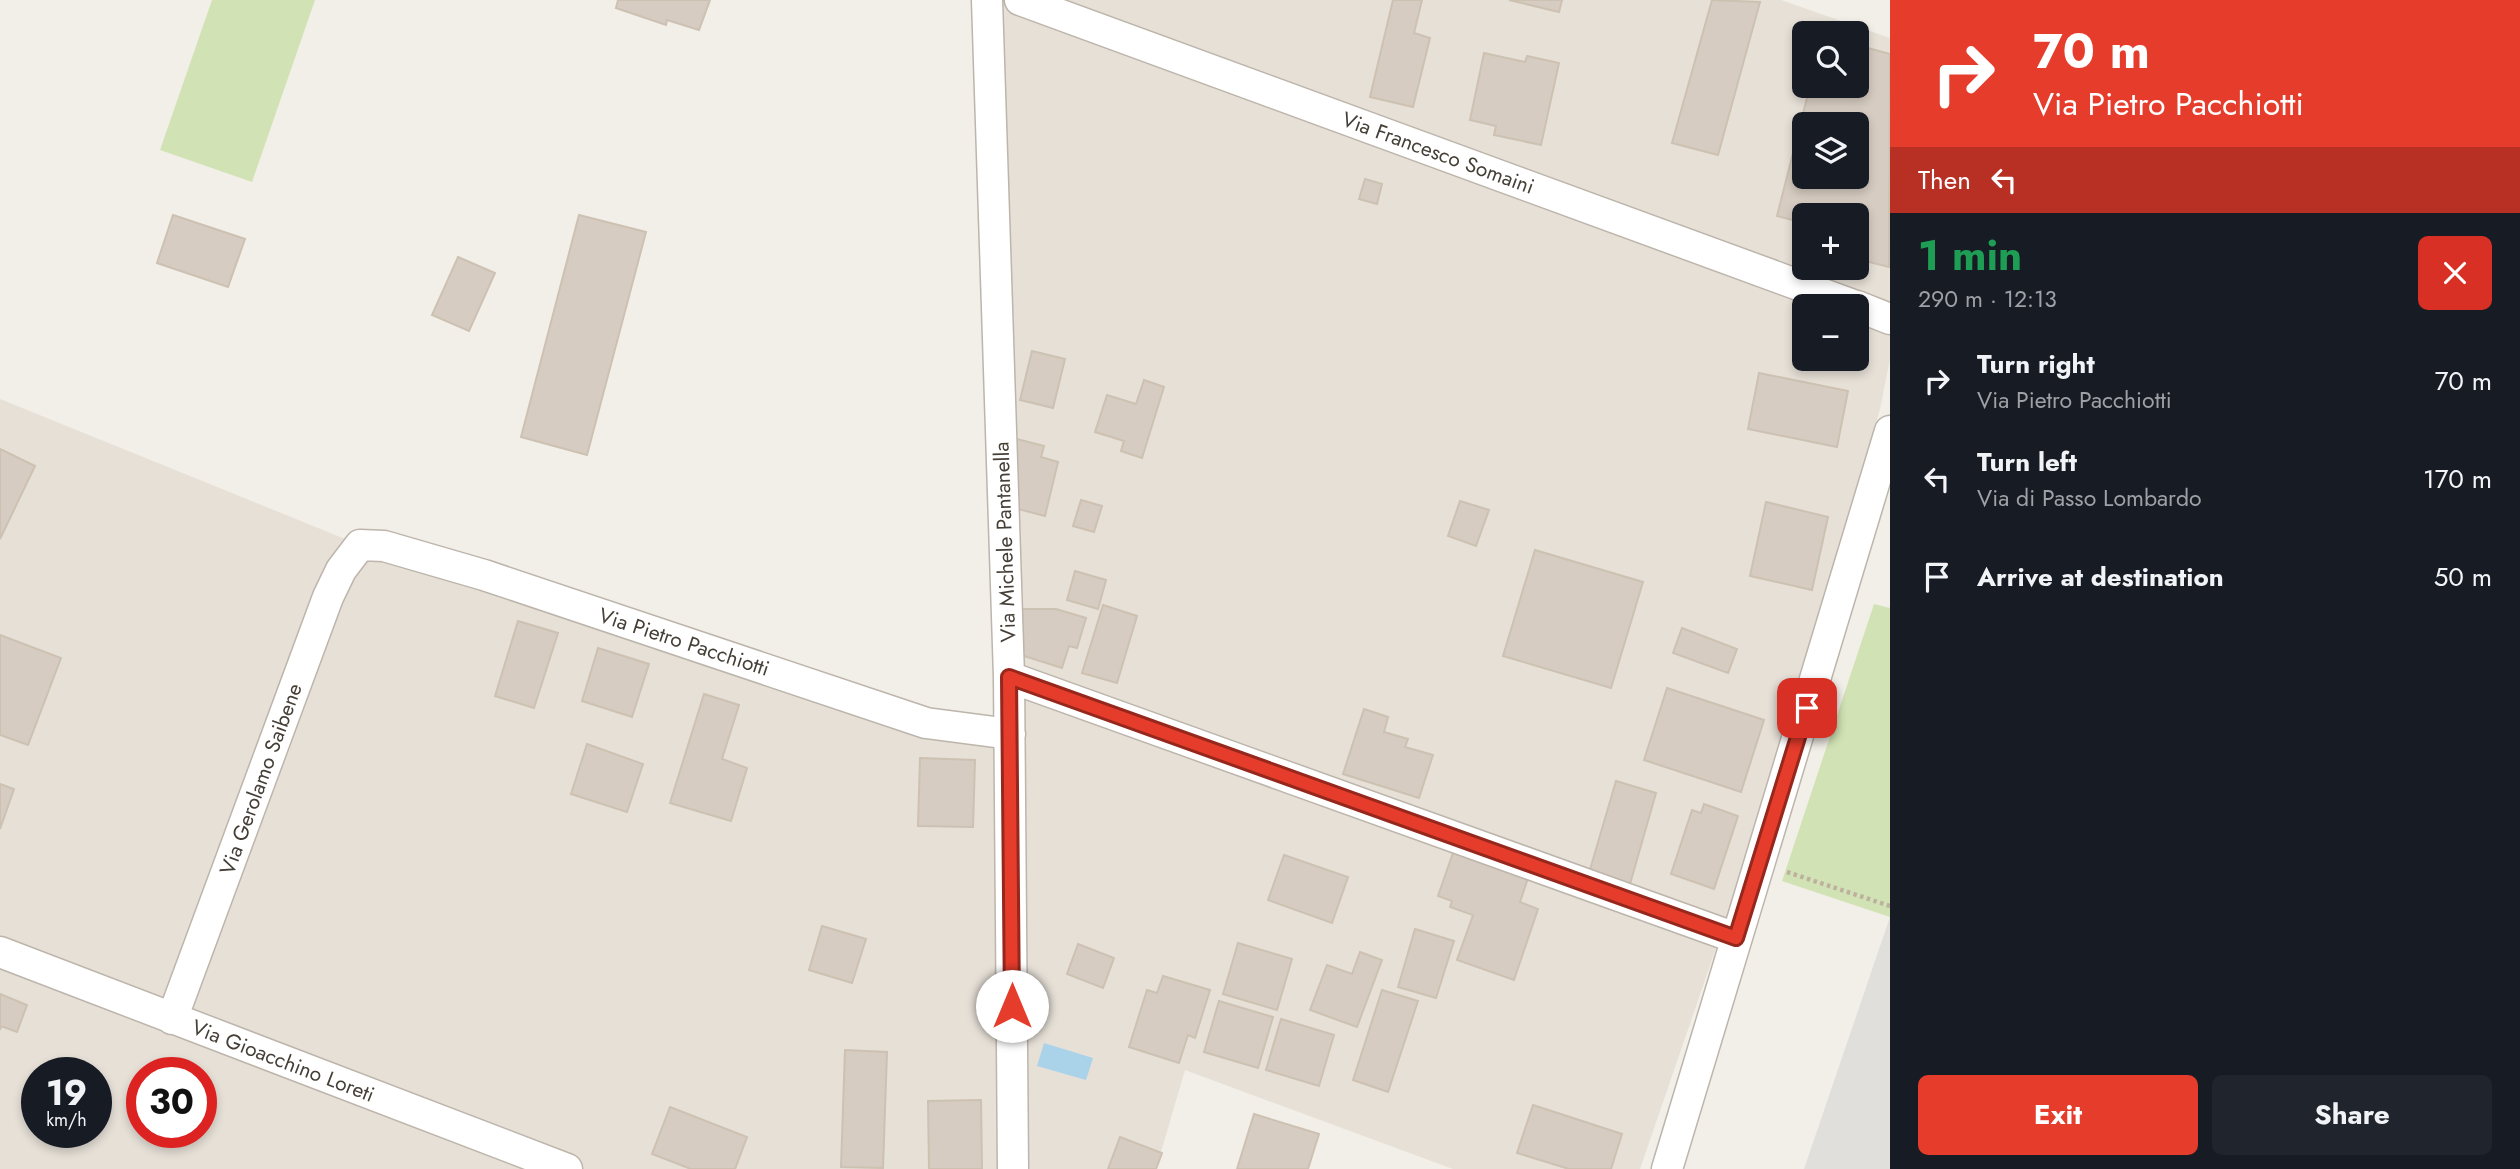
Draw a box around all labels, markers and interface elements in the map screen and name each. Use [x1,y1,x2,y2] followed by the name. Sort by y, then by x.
[2033,16,2150,86] text: 70 m
[1792,21,1869,371] map controls
[1792,21,1869,98] button: search
[1918,28,2009,119] icon: right
[2033,81,2304,127] text: Via Pietro Pacchiotti
[1338,104,1538,202] street label: Via Francesco Somaini
[1792,112,1869,189] button: layers
[1918,161,1971,199] text: Then
[1985,161,2023,199] icon: left
[1792,203,1869,280] button: +
[1918,225,2022,286] text: 1 min
[2418,236,2492,310] button: close
[1918,282,2057,316] text: 290 m · 12:13
[1792,294,1869,371] button: −
[1977,345,2095,383] text: Turn right
[1918,362,1956,400] icon: right
[2435,362,2492,400] text: 70 m
[1977,383,2172,417] text: Via Pietro Pacchiotti
[987,441,1023,643] street label: Via Michele Pantanella
[1977,443,2077,481] text: Turn left
[1918,460,1956,498] icon: left
[2423,460,2492,498] text: 170 m
[1977,481,2202,515] text: Via di Passo Lombardo
[1918,558,1956,596] icon: arrive
[1977,558,2224,596] text: Arrive at destination
[2434,558,2492,596] text: 50 m
[595,600,773,684] street label: Via Pietro Pacchiotti
[1777,678,1837,738] pin
[212,679,310,879] street label: Via Gerolamo Saibene
[1788,689,1826,727] icon: arrive
[975,969,1049,1043] position arrow
[187,1012,379,1110] street label: Via Gioacchino Loreti
[126,1057,217,1148] speed limit sign: 30
[46,1068,87,1118] text: 19
[1918,1075,2198,1155] button: Exit
[2212,1075,2492,1155] button: Share
[46,1107,87,1133] text: km/h

